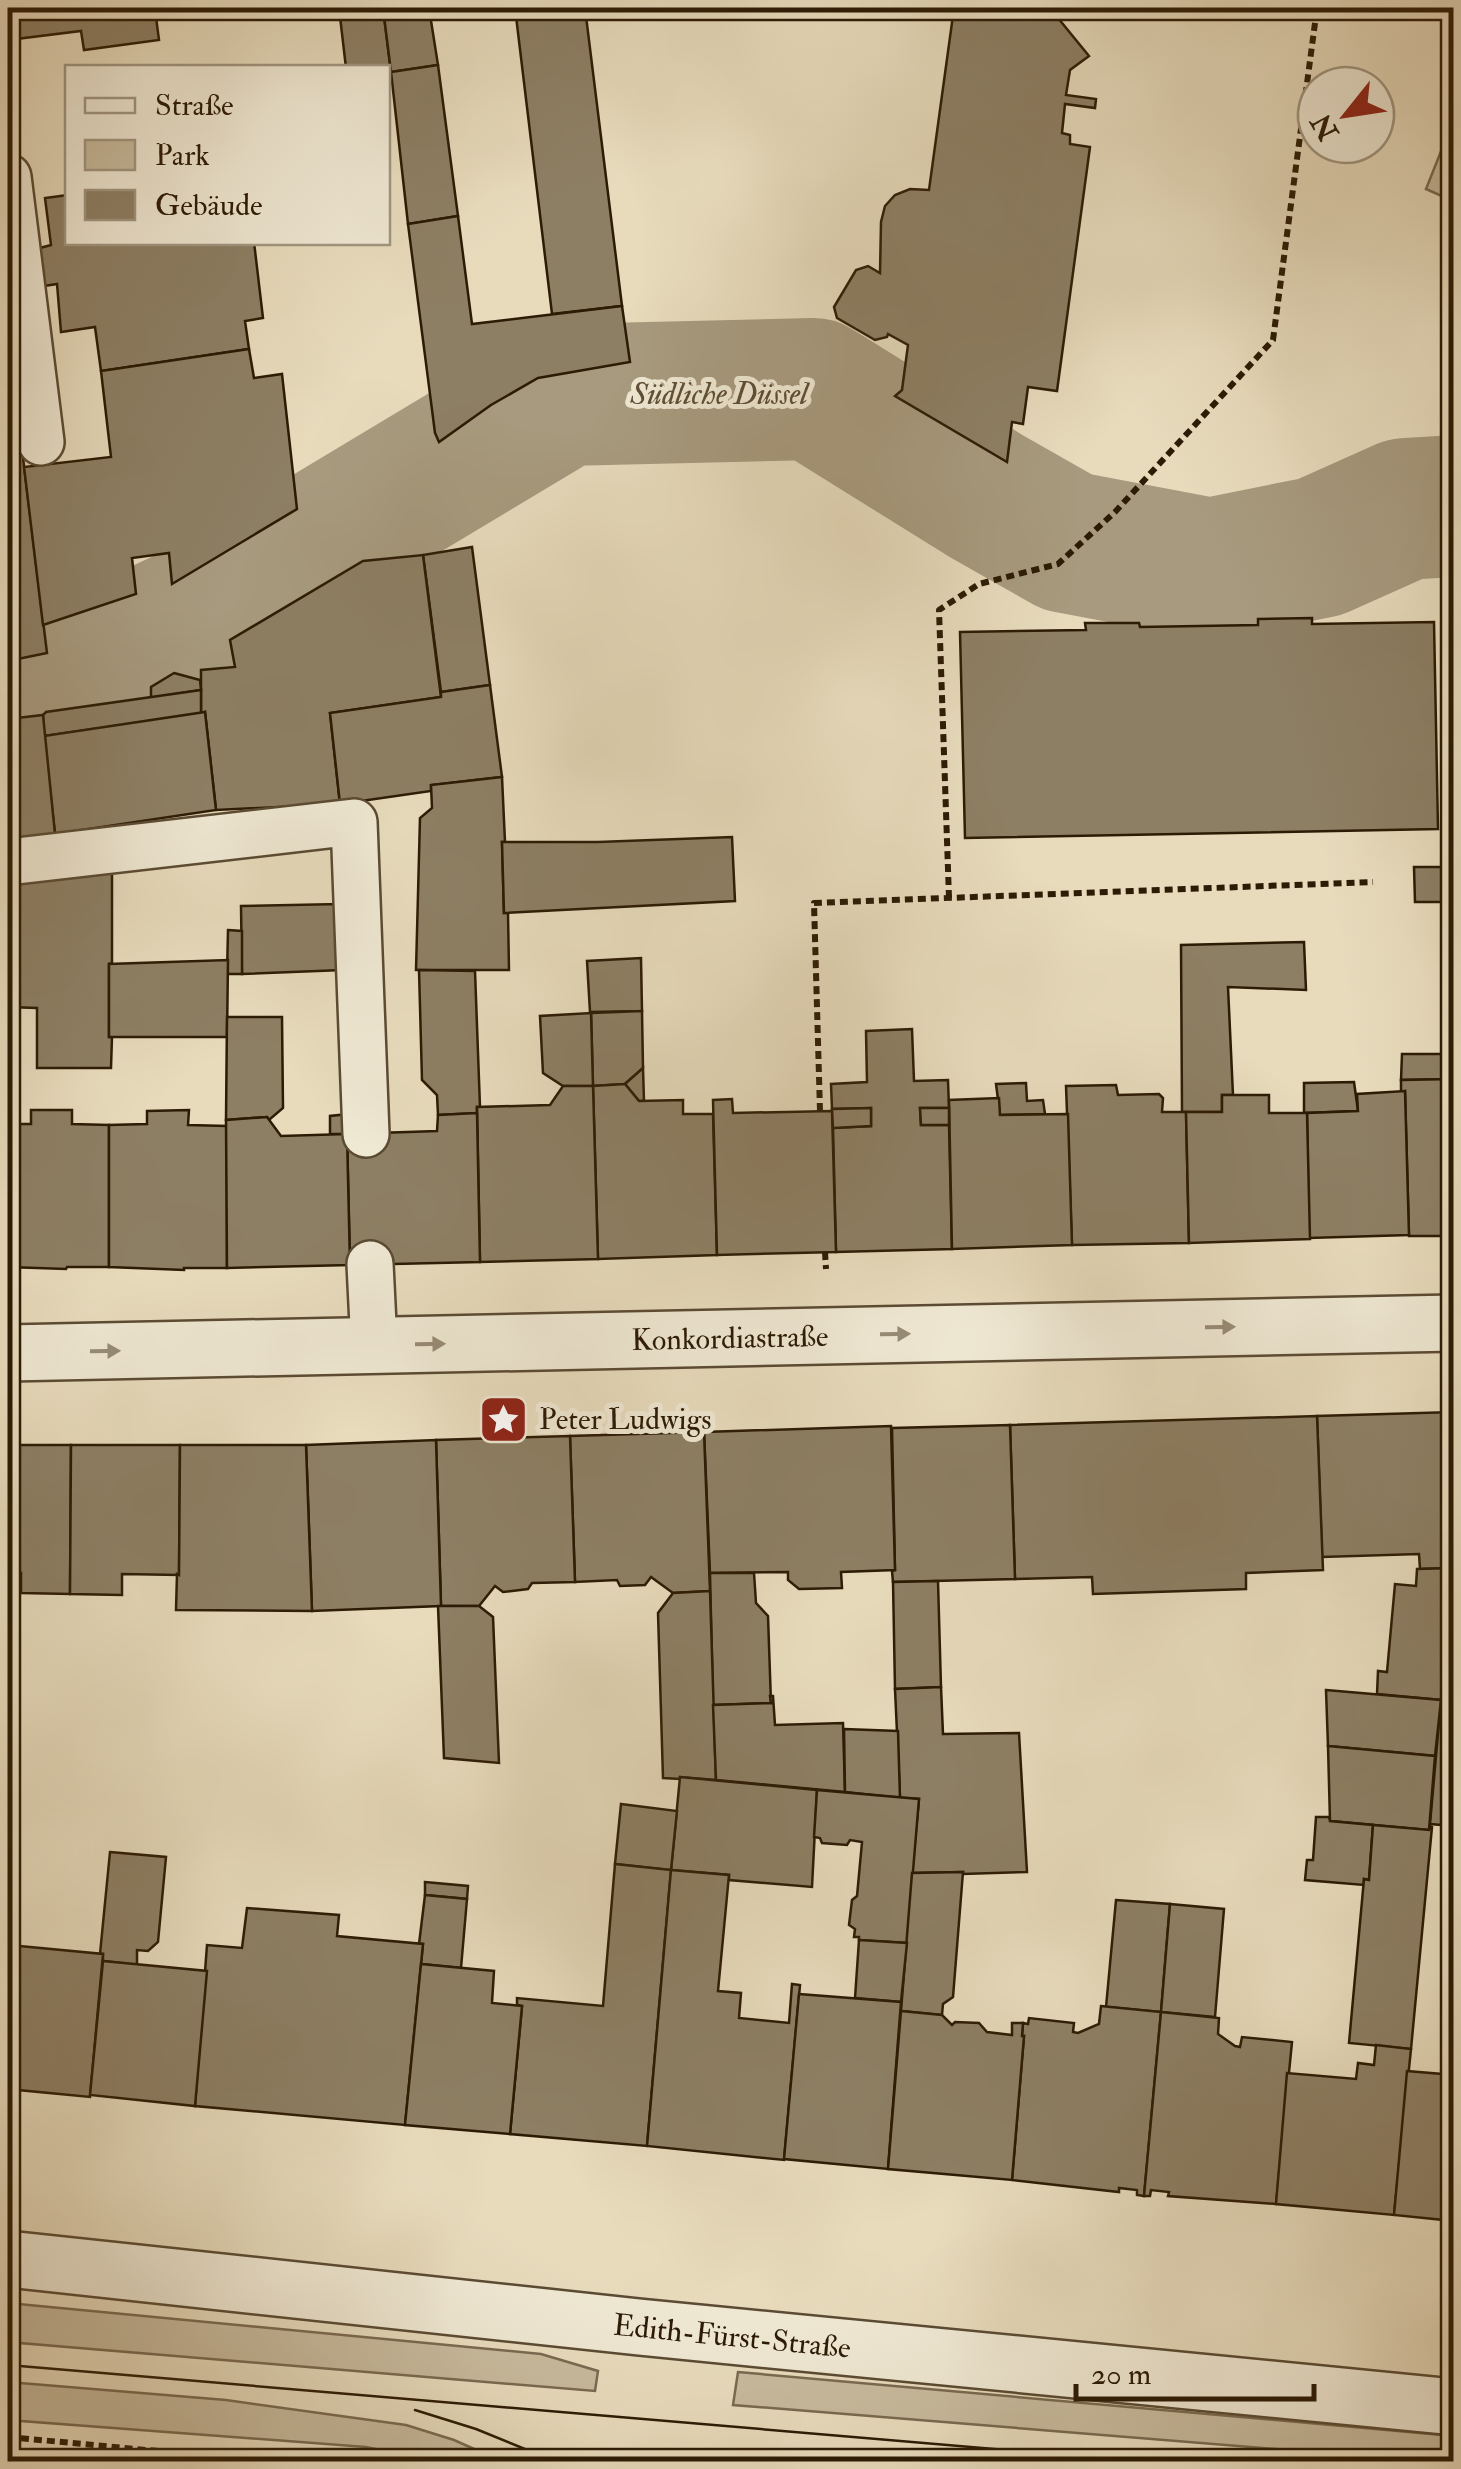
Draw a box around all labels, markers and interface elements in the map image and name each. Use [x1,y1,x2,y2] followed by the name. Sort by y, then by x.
[65,65,390,245] legend
[1296,65,1396,165] north arrow
[155,87,234,124] text: Straße
[1304,106,1348,147] text: N
[155,137,210,174] text: Park
[155,187,263,224] text: Gebäude
[629,374,810,414] water label: Südliche Düssel
[631,1317,829,1359] street label: Konkordiastraße
[1204,1319,1236,1335] one-way arrow
[879,1326,911,1342] one-way arrow
[414,1335,446,1351] one-way arrow
[89,1342,121,1358] one-way arrow
[478,1393,530,1445] place icon: Peter Ludwigs
[539,1401,711,1438] place label: Peter Ludwigs
[611,2306,852,2366] street label: Edith-Fürst-Straße
[1076,2339,1314,2401] scale bar
[1091,2356,1151,2393] text: 20 m

